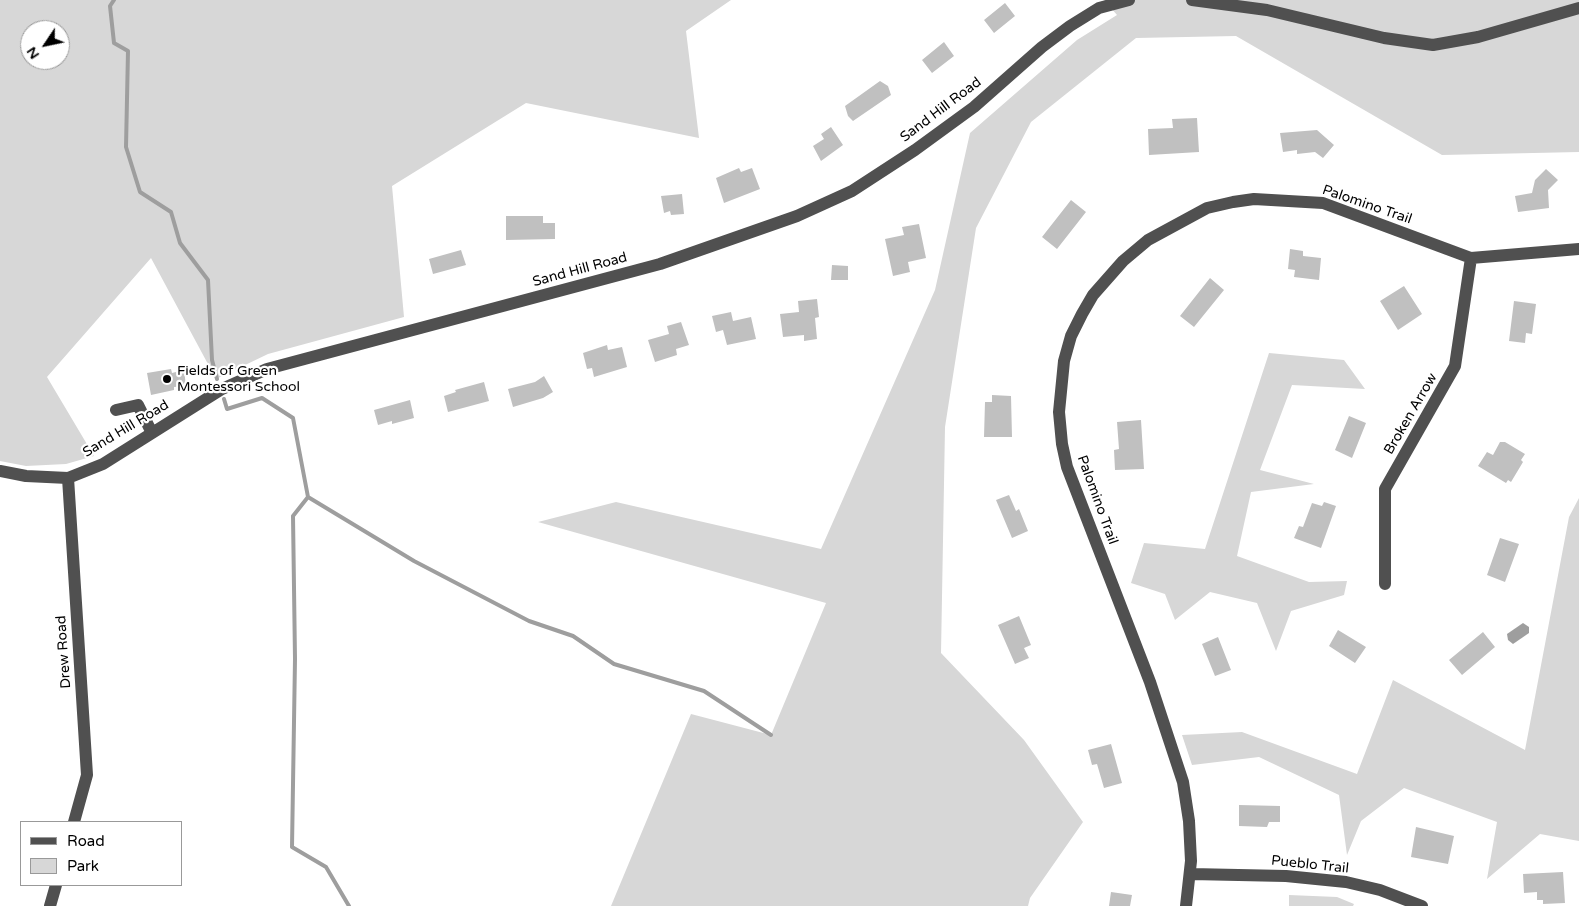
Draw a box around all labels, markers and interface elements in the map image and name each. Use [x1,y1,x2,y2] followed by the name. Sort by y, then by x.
[20,20,70,70] north arrow
[23,44,43,63] text: N
[897,74,985,146] street label: Sand Hill Road
[1320,182,1414,228] street label: Palomino Trail
[531,249,629,291] street label: Sand Hill Road
[177,363,300,396] place label: Fields of Green Montessori School
[1381,370,1441,458] street label: Broken Arrow
[161,373,173,385] marker: Fields of Green Montessori School
[80,397,172,461] street label: Sand Hill Road
[1073,453,1121,547] street label: Palomino Trail
[53,615,75,689] street label: Drew Road
[20,821,182,886] legend
[67,832,105,850] text: Road
[1270,853,1350,877] street label: Pueblo Trail
[67,857,99,875] text: Park

